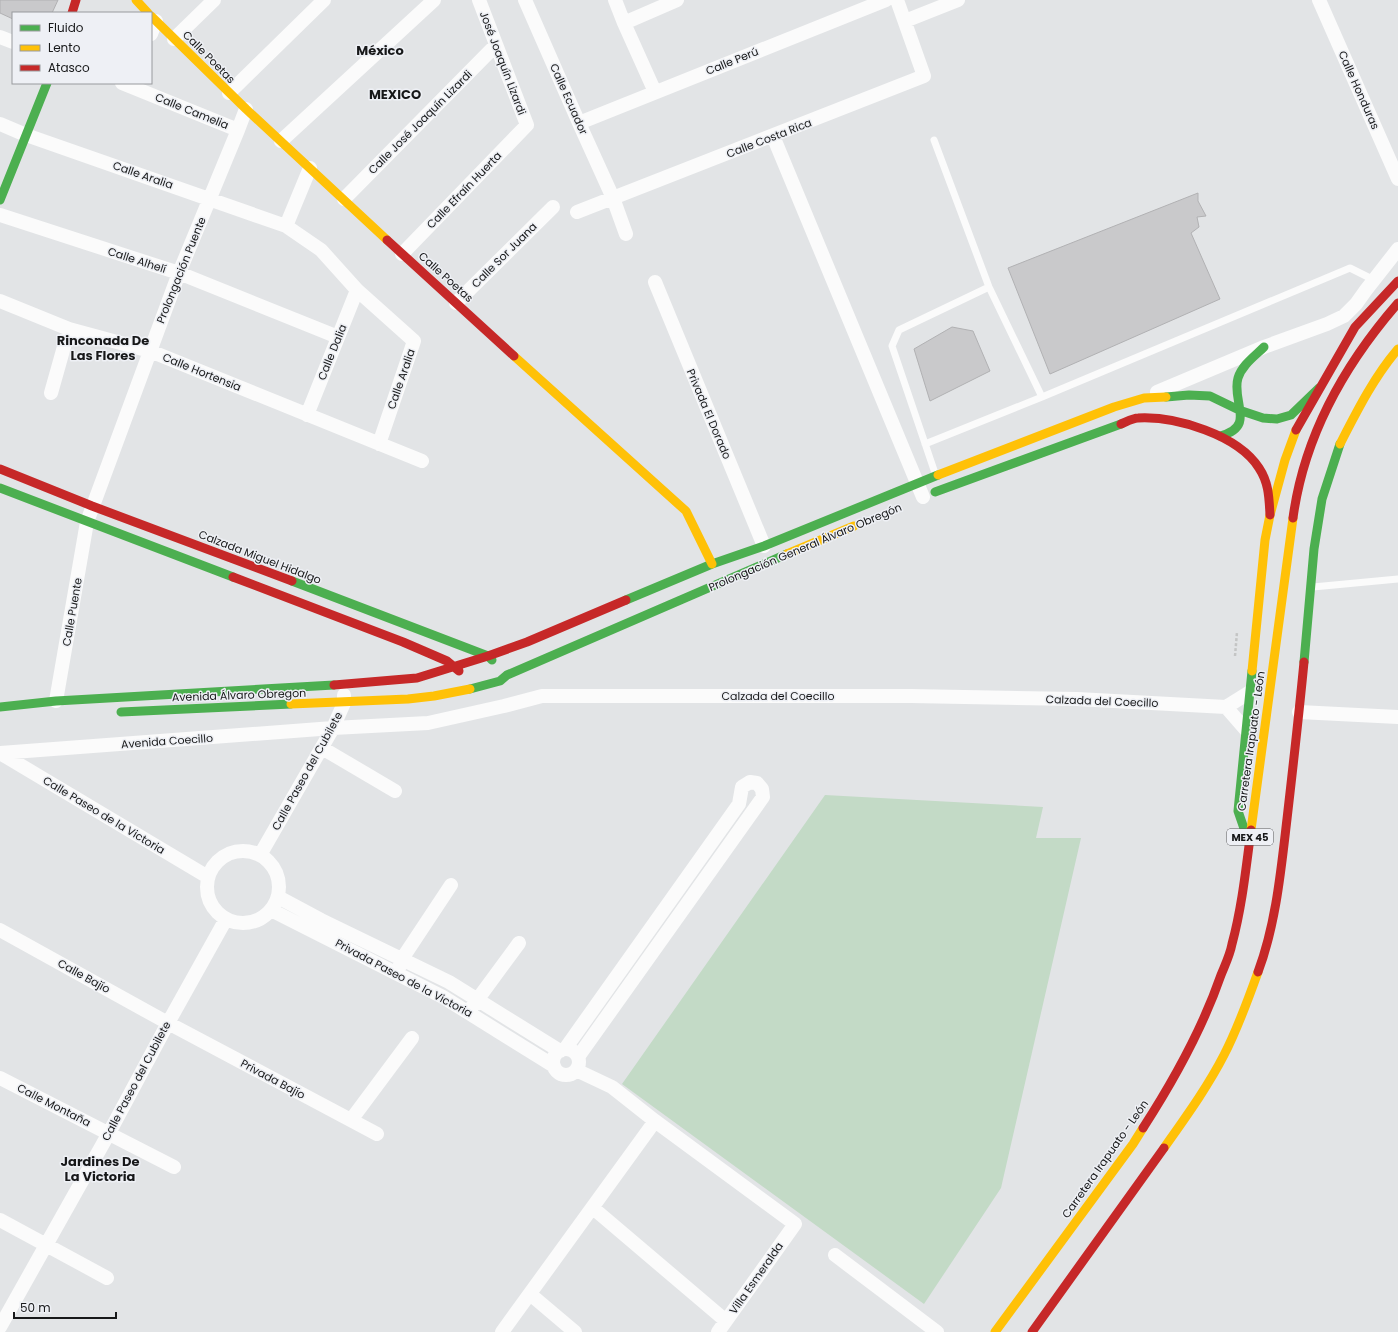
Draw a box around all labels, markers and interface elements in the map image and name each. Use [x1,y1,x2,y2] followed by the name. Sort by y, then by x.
[476,9,530,117] street label: José Joaquín Lizardi
[12,12,152,84] legend
[48,19,84,36] text: Fluido
[179,27,239,87] street label: Calle Poetas
[48,39,81,56] text: Lento
[356,41,404,60] district label: México
[703,43,761,79] street label: Calle Perú
[1334,48,1384,132] street label: Calle Honduras
[48,59,90,76] text: Atasco
[546,61,592,137] street label: Calle Ecuador
[364,66,476,178] street label: Calle José Joaquín Lizardi
[369,85,421,104] district label: MEXICO
[153,89,231,133] street label: Calle Camelia
[724,114,814,162] street label: Calle Costa Rica
[423,148,505,232] street label: Calle Efraín Huerta
[111,157,175,193] street label: Calle Aralia
[152,214,210,326] street label: Prolongación Puente
[468,219,540,291] street label: Calle Sor Juana
[106,243,169,277] street label: Calle Alhelí
[415,248,477,306] street label: Calle Poetas
[313,322,351,382] street label: Calle Dalia
[57,331,149,365] district label: Rinconada De Las Flores
[383,347,419,411] street label: Calle Aralia
[160,349,244,395] street label: Calle Hortensia
[683,366,735,462] street label: Privada El Dorado
[706,499,904,595] street label: Prolongación General Álvaro Obregón
[196,526,324,588] street label: Calzada Miguel Hidalgo
[58,576,86,647] street label: Calle Puente
[1233,670,1269,812] street label: Carretera Irapuato - León
[172,685,306,705] street label: Avenida Álvaro Obregon
[722,688,834,704] street label: Calzada del Coecillo
[1045,691,1159,711] street label: Calzada del Coecillo
[268,709,346,833] street label: Calle Paseo del Cubilete
[120,730,214,752] street label: Avenida Coecillo
[40,772,168,858] street label: Calle Paseo de la Victoria
[1227,829,1273,845] road number: MEX 45
[333,935,475,1021] street label: Privada Paseo de la Victoria
[55,955,113,997] street label: Calle Bajío
[98,1018,174,1144] street label: Calle Paseo del Cubilete
[238,1055,308,1103] street label: Privada Bajío
[14,1080,94,1130] street label: Calle Montaña
[1058,1097,1152,1221] street label: Carretera Irapuato - León
[61,1152,139,1186] district label: Jardines De La Victoria
[725,1239,787,1317] street label: Villa Esmeralda
[14,1294,116,1320] scale bar
[20,1299,51,1316] text: 50 m

